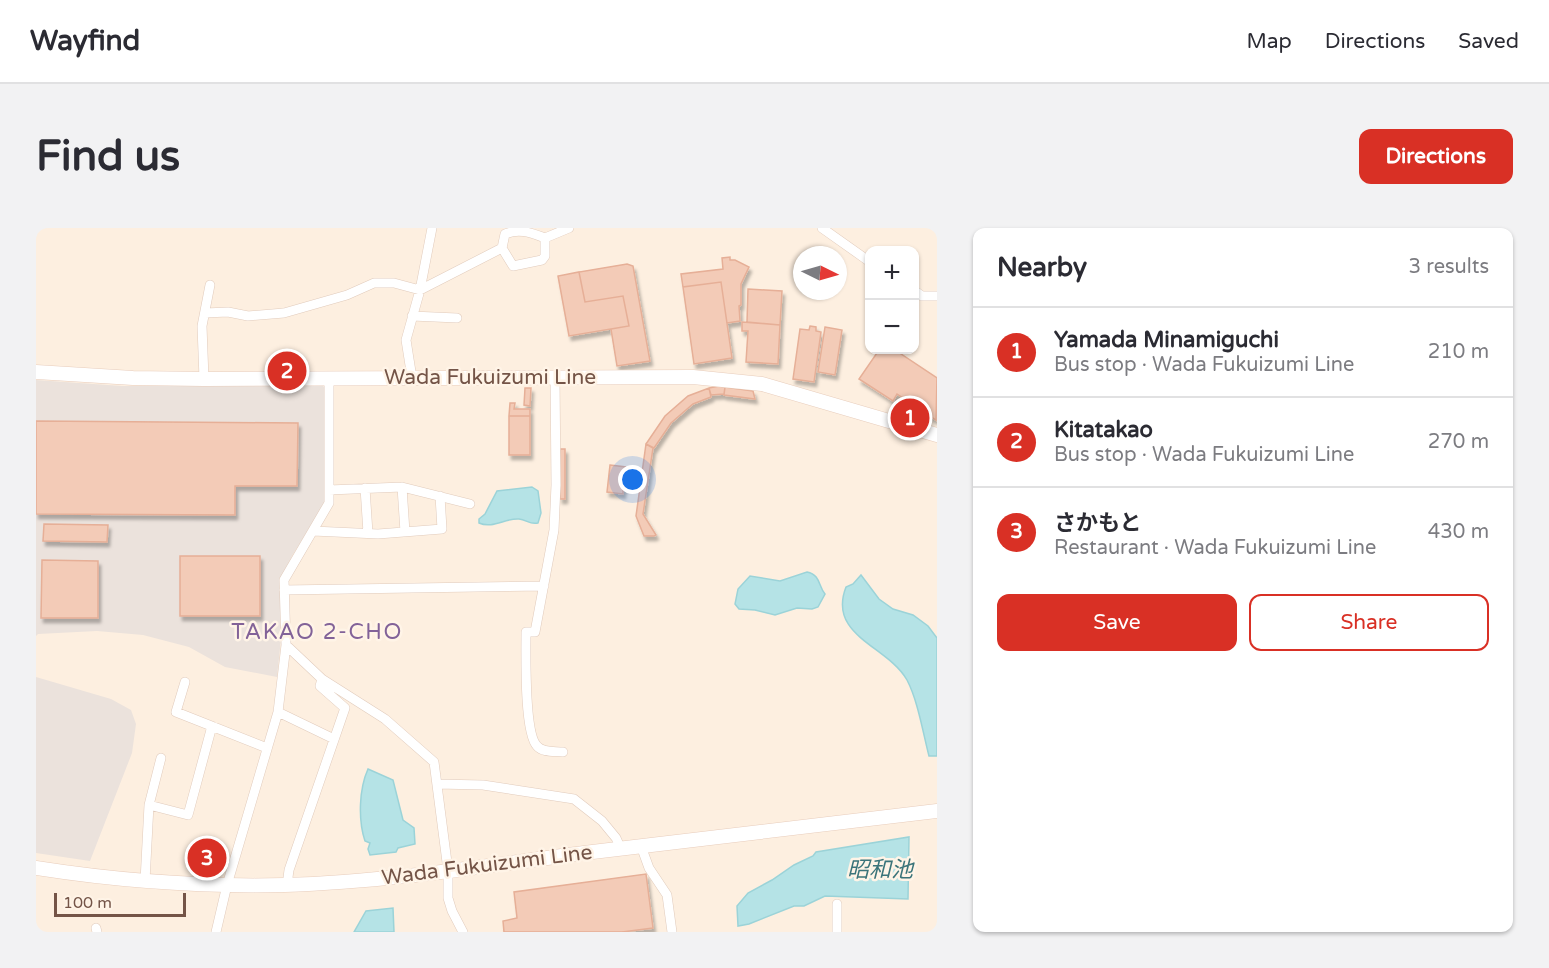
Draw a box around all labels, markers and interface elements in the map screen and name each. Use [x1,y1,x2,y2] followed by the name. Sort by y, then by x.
[30,24,140,58] text: Wayfind
[1246,29,1292,54] text: Map
[1325,29,1425,54] text: Directions
[1458,29,1519,54] text: Saved
[1359,129,1513,184] button: Directions
[36,131,180,182] text: Find us
[793,246,847,300] north arrow
[865,246,919,354] map controls
[865,246,919,300] button: +
[997,252,1087,283] text: Nearby
[1409,255,1489,279] text: 3 results
[865,300,919,354] button: −
[1054,327,1279,353] text: Yamada Minamiguchi
[1010,340,1023,364] text: 1
[1428,340,1489,364] text: 210 m
[268,348,306,394] pin: 2
[1054,353,1354,377] text: Bus stop · Wada Fukuizumi Line
[384,365,596,390] street label: Wada Fukuizumi Line
[890,396,930,441] pin: 1
[1054,417,1153,443] text: Kitatakao
[1010,430,1023,454] text: 2
[1428,430,1489,454] text: 270 m
[1054,443,1354,467] text: Bus stop · Wada Fukuizumi Line
[618,465,647,494] your location
[1054,510,1142,536] text: さかもと
[1010,520,1023,544] text: 3
[1428,520,1489,544] text: 430 m
[1054,536,1376,560] text: Restaurant · Wada Fukuizumi Line
[997,594,1237,651] button: Save
[1249,594,1489,651] button: Share
[231,619,403,645] district label: TAKAO 2-CHO
[188,836,226,880] pin: 3
[380,840,594,890] street label: Wada Fukuizumi Line
[847,857,915,883] water label: 昭和池
[54,890,186,918] scale bar
[63,893,112,913] text: 100 m

